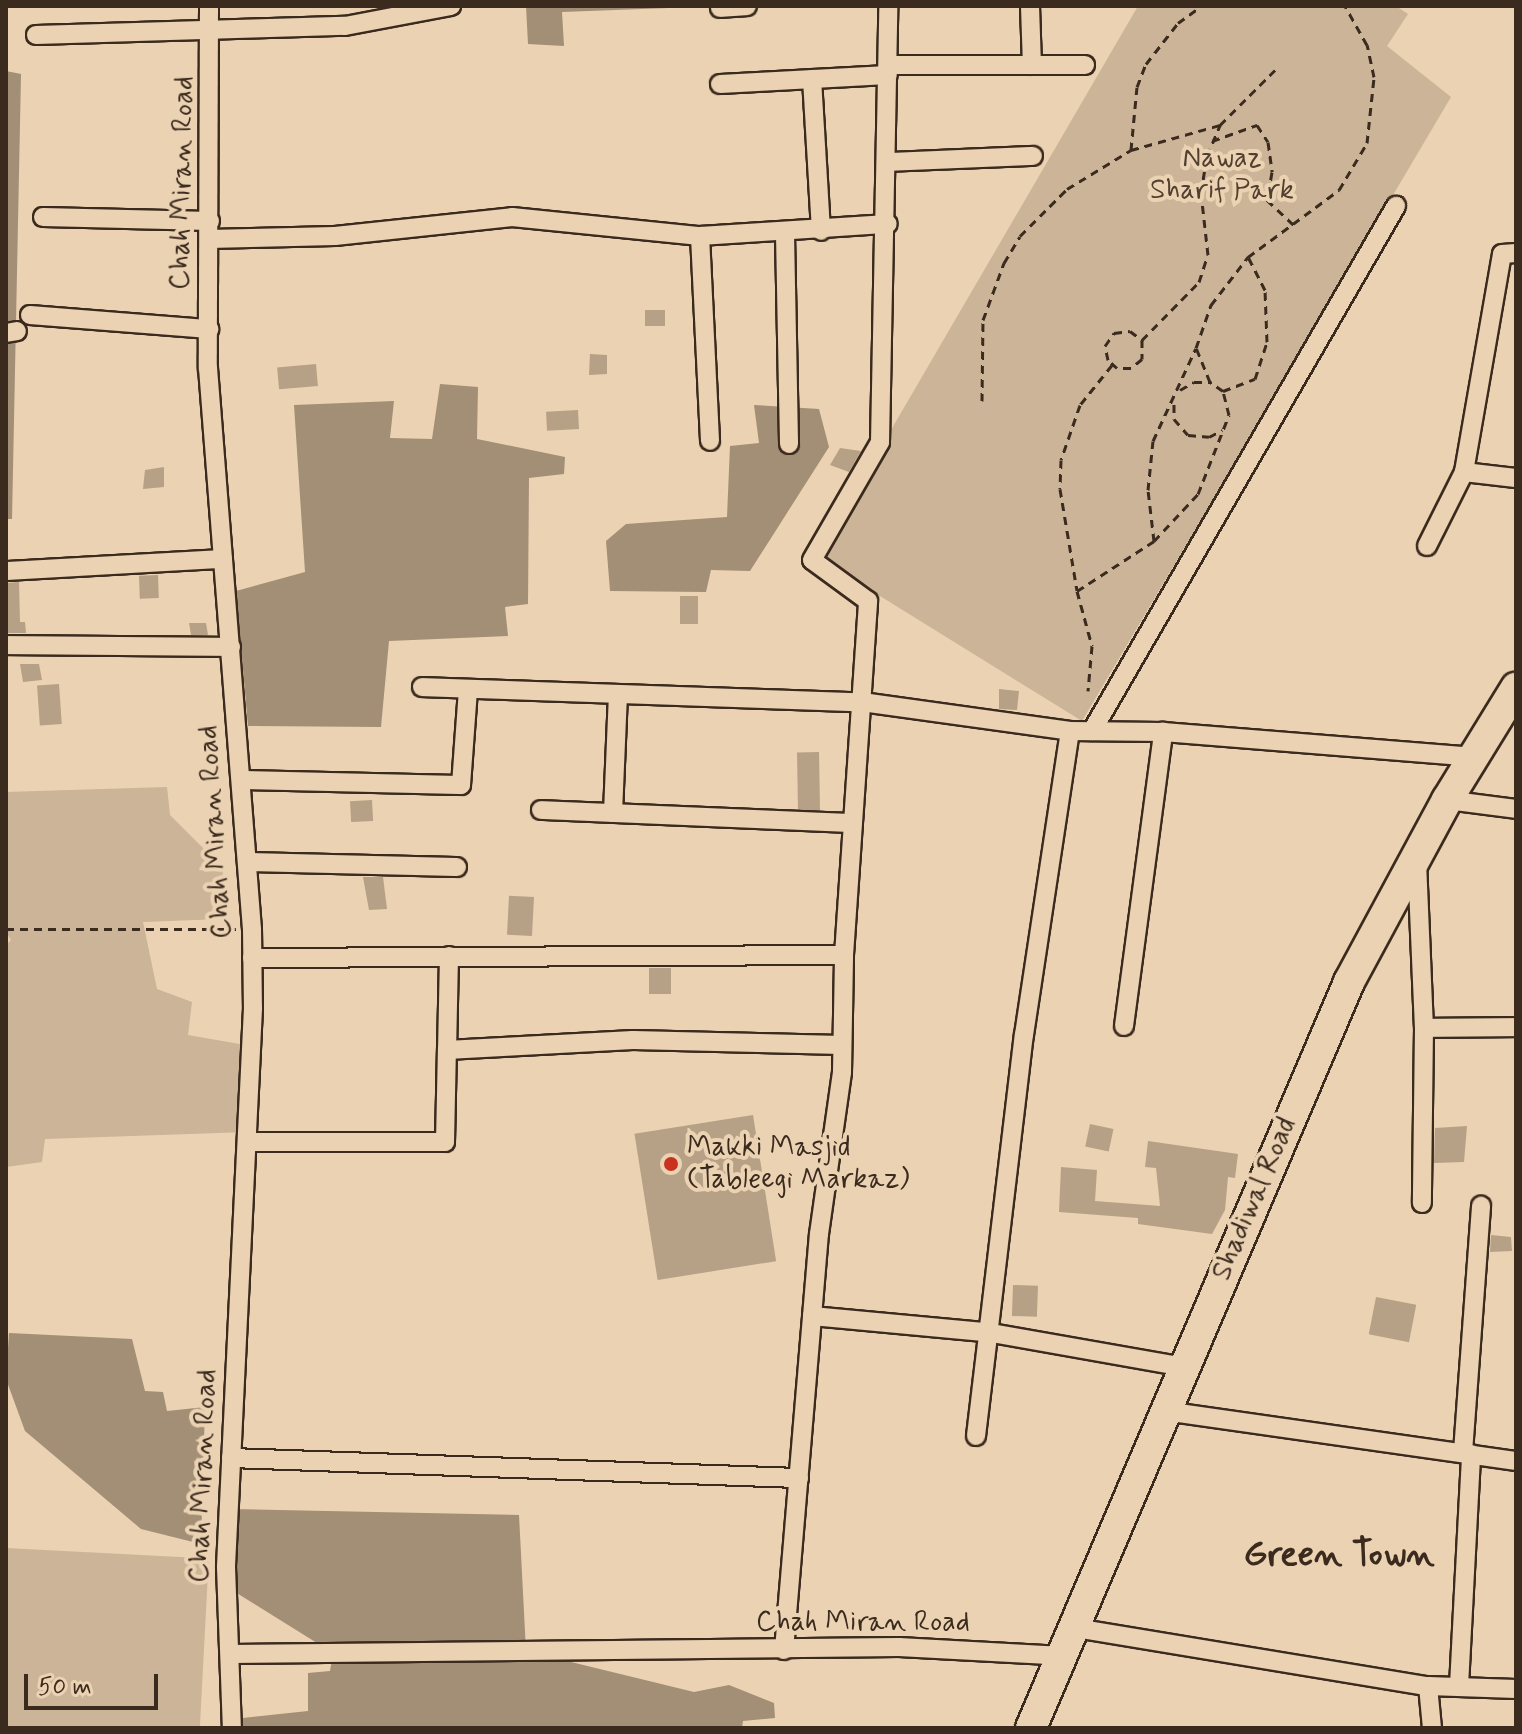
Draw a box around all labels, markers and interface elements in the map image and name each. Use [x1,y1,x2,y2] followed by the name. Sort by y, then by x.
[164,78,202,288] street label: Chah Miran Road
[1152,142,1292,208] park label: Nawaz Sharif Park
[192,726,240,938] street label: Chah Miran Road
[1206,1113,1304,1285] street label: Shadiwal Road
[687,1131,902,1197] place label: Makki Masjid (Tableegi Markaz)
[662,1155,680,1173] marker: Makki Masjid (Tableegi Markaz)
[184,1371,224,1581] street label: Chah Miran Road
[1243,1534,1435,1578] district label: Green Town
[758,1606,968,1640] street label: Chah Miran Road
[28,1658,162,1708] scale bar
[38,1672,92,1703] text: 50 m

